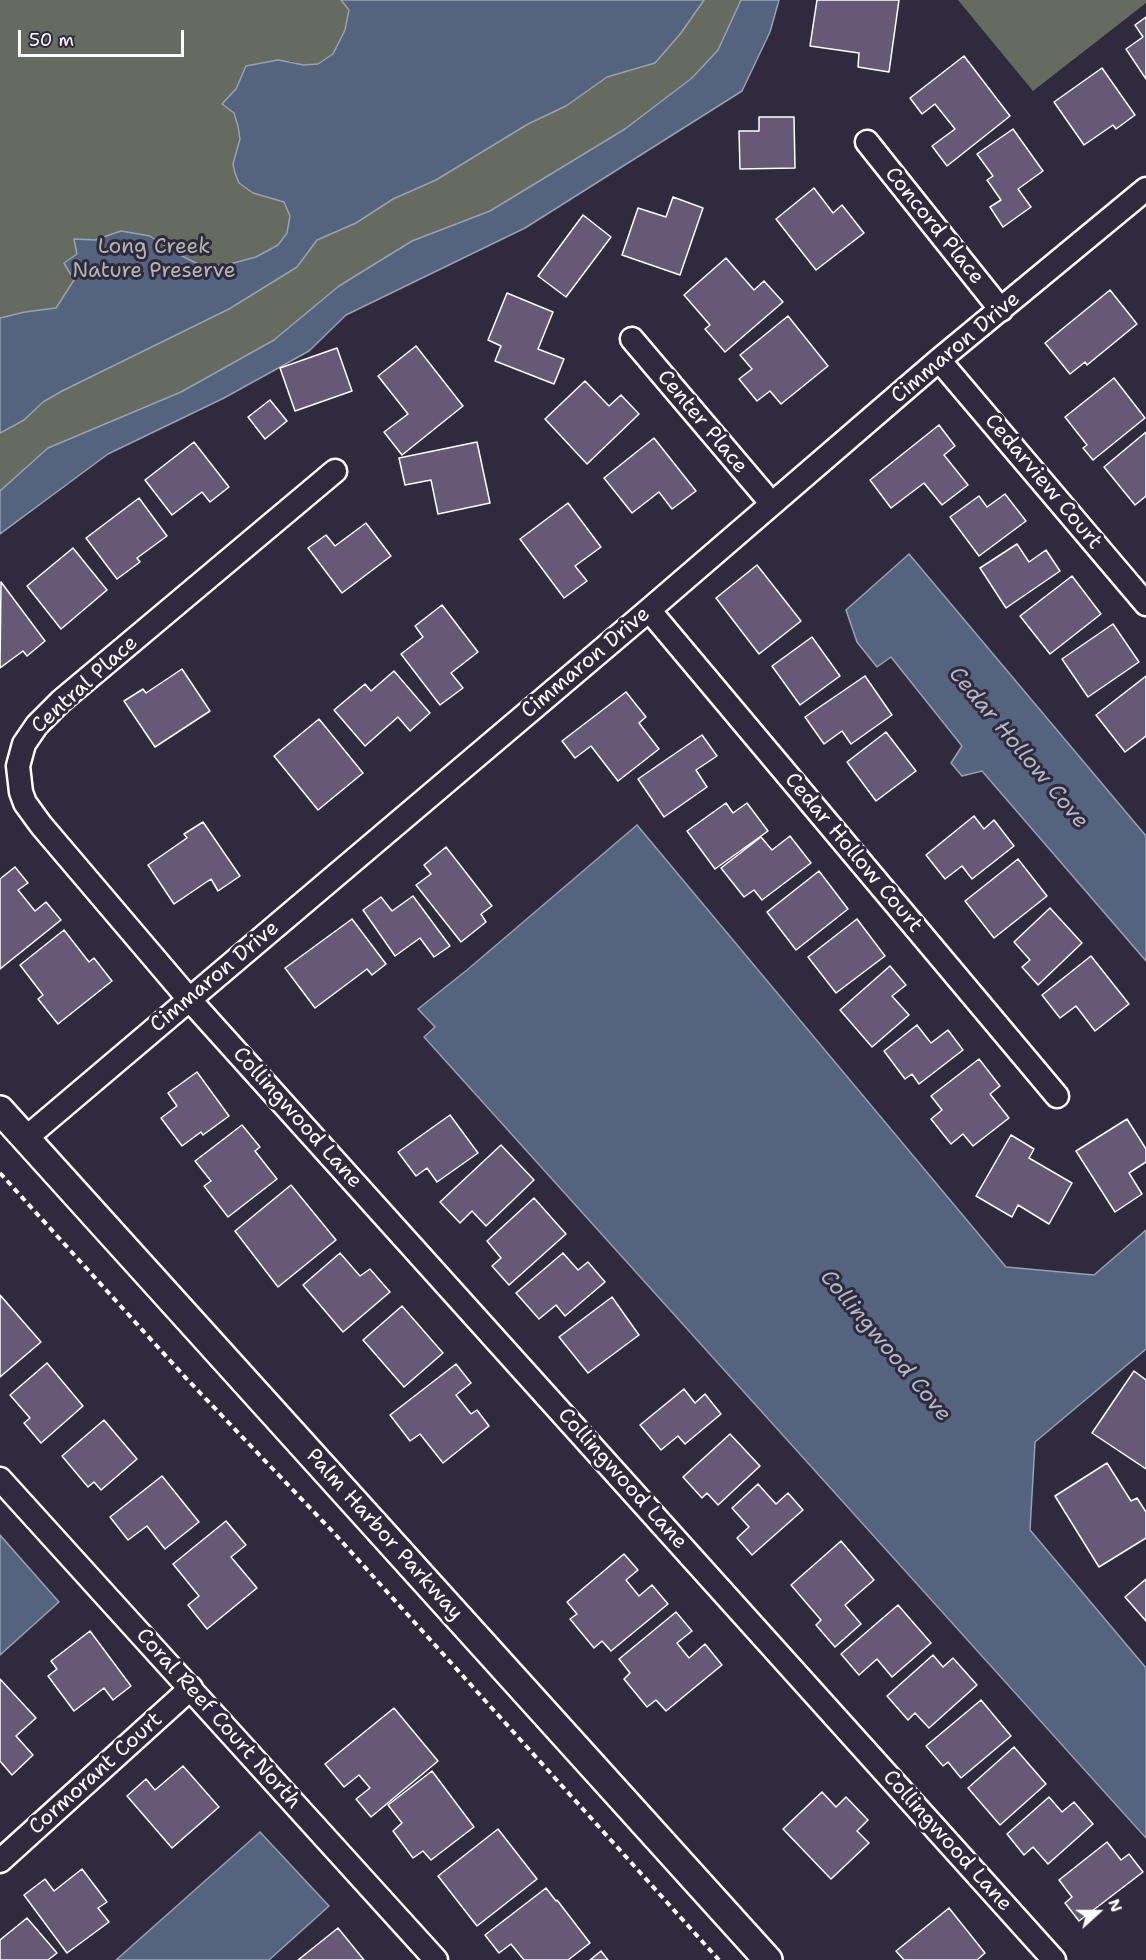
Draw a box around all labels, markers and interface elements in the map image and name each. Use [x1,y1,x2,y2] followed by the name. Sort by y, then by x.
[21,18,188,56] scale bar
[29,28,74,52] text: 50 m
[879,162,989,290] street label: Concord Place
[72,235,236,285] park label: Long Creek Nature Preserve
[886,287,1026,409] street label: Cimmaron Drive
[651,365,753,479] street label: Center Place
[979,409,1107,555] street label: Cedarview Court
[516,602,656,724] street label: Cimmaron Drive
[27,631,143,739] street label: Central Place
[943,662,1093,834] water label: Cedar Hollow Cove
[779,768,927,938] street label: Cedar Hollow Court
[145,916,285,1038] street label: Cimmaron Drive
[227,1042,367,1194] street label: Collingwood Lane
[814,1265,956,1427] water label: Collingwood Cove
[552,1403,692,1555] street label: Collingwood Lane
[300,1444,468,1626] street label: Palm Harbor Parkway
[130,1623,306,1815] street label: Coral Reef Court North
[24,1708,168,1840] street label: Cormorant Court
[877,1765,1017,1917] street label: Collingwood Lane
[1068,1882,1128,1942] north arrow
[1103,1896,1127,1915] text: N

